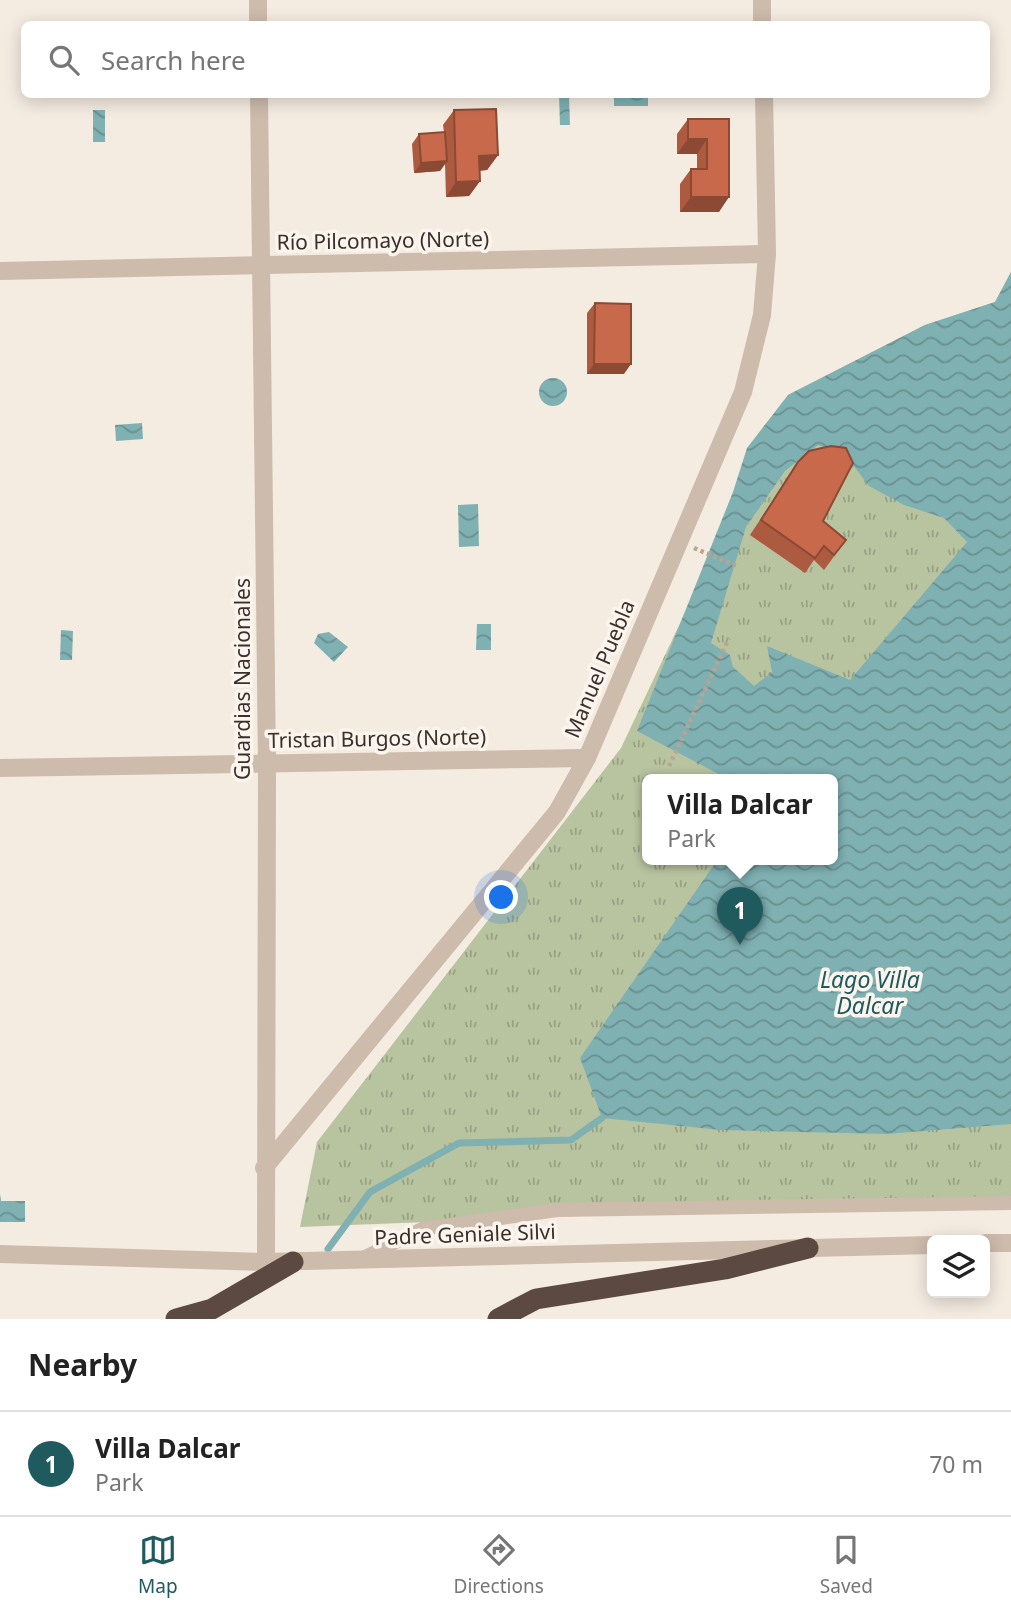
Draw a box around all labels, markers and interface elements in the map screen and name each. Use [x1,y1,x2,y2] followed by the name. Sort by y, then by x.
[21,21,990,98] search box
[45,41,83,79] icon: search
[101,42,246,78] text: Search here
[276,224,490,256] street label: Río Pilcomayo (Norte)
[228,578,256,780] street label: Guardias Nacionales
[557,595,641,742] street label: Manuel Puebla
[268,722,486,754] street label: Tristan Burgos (Norte)
[642,774,838,865] popup
[667,786,813,822] text: Villa Dalcar
[667,822,716,854] text: Park
[484,880,518,914] your location
[717,887,763,945] pin: 1
[820,963,920,1021] water label: Lago Villa Dalcar
[374,1217,556,1251] street label: Padre Geniale Silvi
[927,1235,990,1298] map controls
[927,1235,990,1298] button: layers
[28,1344,137,1385] text: Nearby
[95,1430,240,1466] text: Villa Dalcar
[44,1448,58,1480] text: 1
[929,1448,983,1480] text: 70 m
[95,1466,144,1498] text: Park
[138,1531,178,1599] tab: Map
[454,1531,544,1599] tab: Directions
[820,1531,873,1599] tab: Saved

